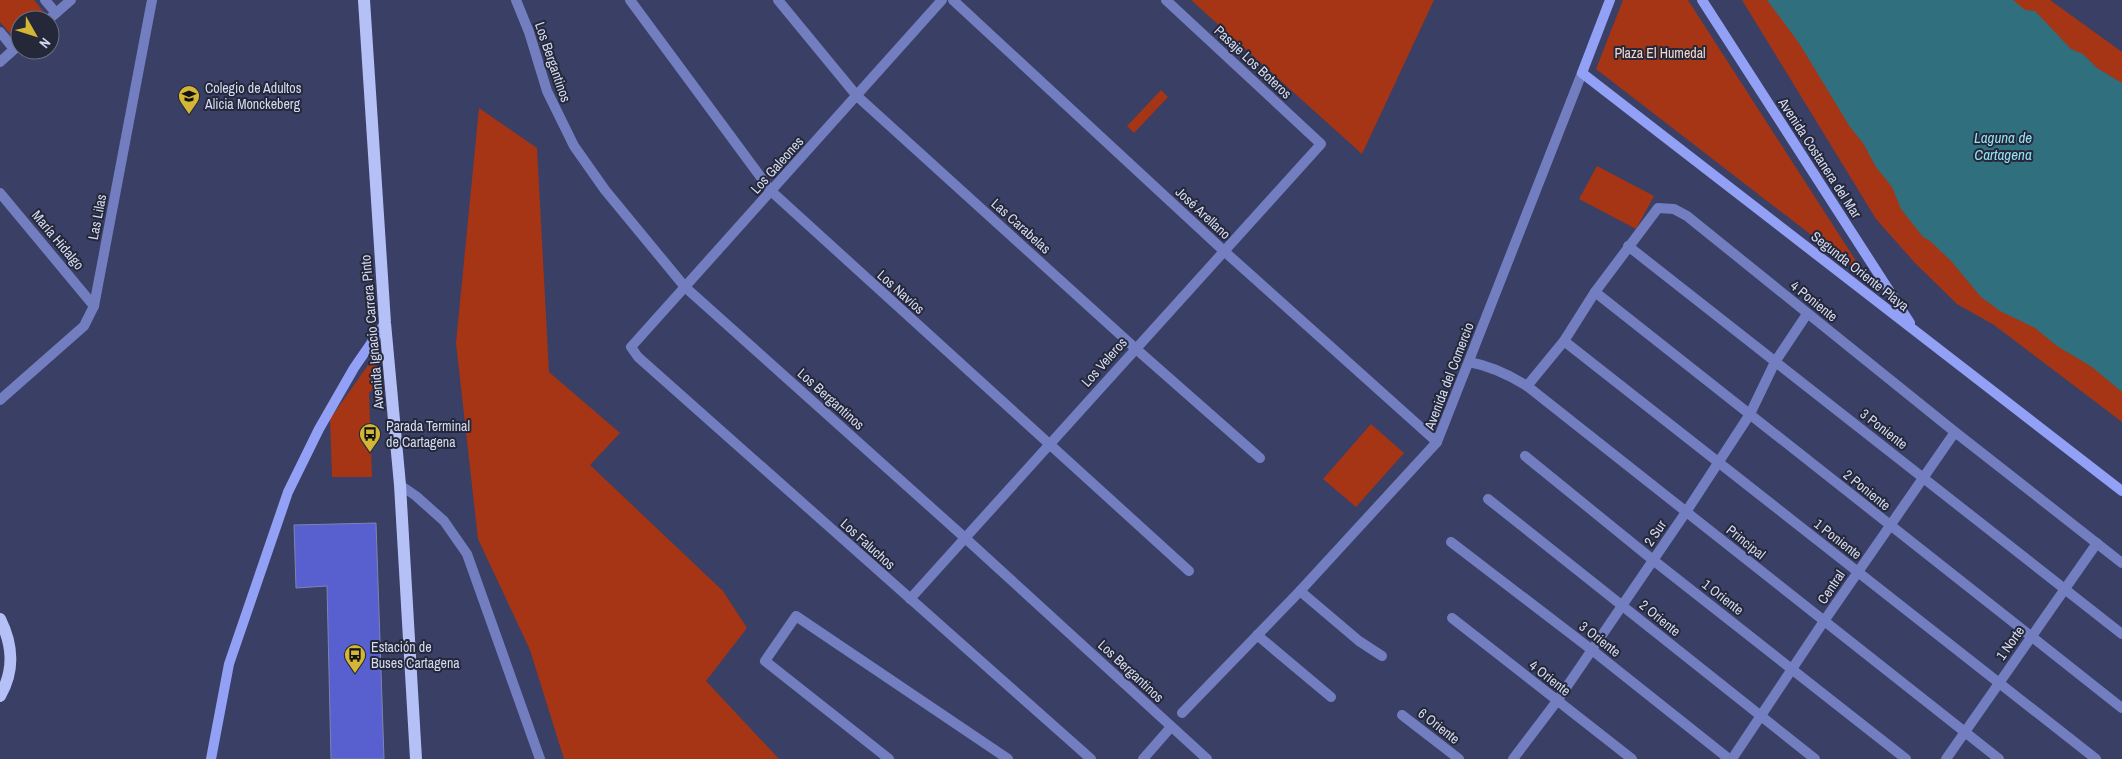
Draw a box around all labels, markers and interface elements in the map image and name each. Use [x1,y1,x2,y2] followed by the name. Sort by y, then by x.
[10,10,60,60] north arrow
[531,20,575,105] street label: Los Bergantinos
[1210,21,1296,103] street label: Pasaje Los Boteros
[35,34,55,52] text: N
[1614,44,1706,62] park label: Plaza El Humedal
[204,79,302,113] place label: Colegio de Adultos Alicia Monckeberg
[177,84,201,115] school or university icon: Colegio de Adultos Alicia Monckeberg
[1774,94,1866,222] street label: Avenida Costanera del Mar
[1974,127,2032,165] water label: Laguna de Cartagena
[747,132,808,197] street label: Los Galeones
[1172,183,1234,243] street label: José Arellano
[84,192,110,241] street label: Las Lilas
[987,195,1055,258] street label: Las Carabelas
[28,207,88,273] street label: María Hidalgo
[1807,227,1913,315] street label: Segunda Oriente Playa
[356,254,388,411] street label: Avenida Ignacio Carrera Pinto
[874,266,929,318] street label: Los Navíos
[1787,277,1841,325] street label: 4 Poniente
[1420,320,1478,433] street label: Avenida del Comercio
[1077,333,1131,390] street label: Los Veleros
[794,364,868,434] street label: Los Bergantinos
[1857,405,1911,453] street label: 3 Poniente
[386,417,470,451] place label: Parada Terminal de Cartagena
[358,422,382,453] bus stop icon: Parada Terminal de Cartagena
[1840,466,1894,514] street label: 2 Poniente
[837,515,899,574] street label: Los Faluchos
[1811,515,1865,563] street label: 1 Poniente
[1640,516,1670,549] street label: 2 Sur
[1723,521,1769,563] street label: Principal
[1813,567,1849,607] street label: Central
[1699,575,1747,619] street label: 1 Oriente
[1636,596,1684,640] street label: 2 Oriente
[1576,617,1624,661] street label: 3 Oriente
[1992,622,2028,664] street label: 1 Norte
[1094,636,1168,706] street label: Los Bergantinos
[371,638,460,672] place label: Estación de Buses Cartagena
[343,643,367,674] bus stop icon: Estación de Buses Cartagena
[1526,656,1574,700] street label: 4 Oriente
[1415,704,1463,748] street label: 6 Oriente

